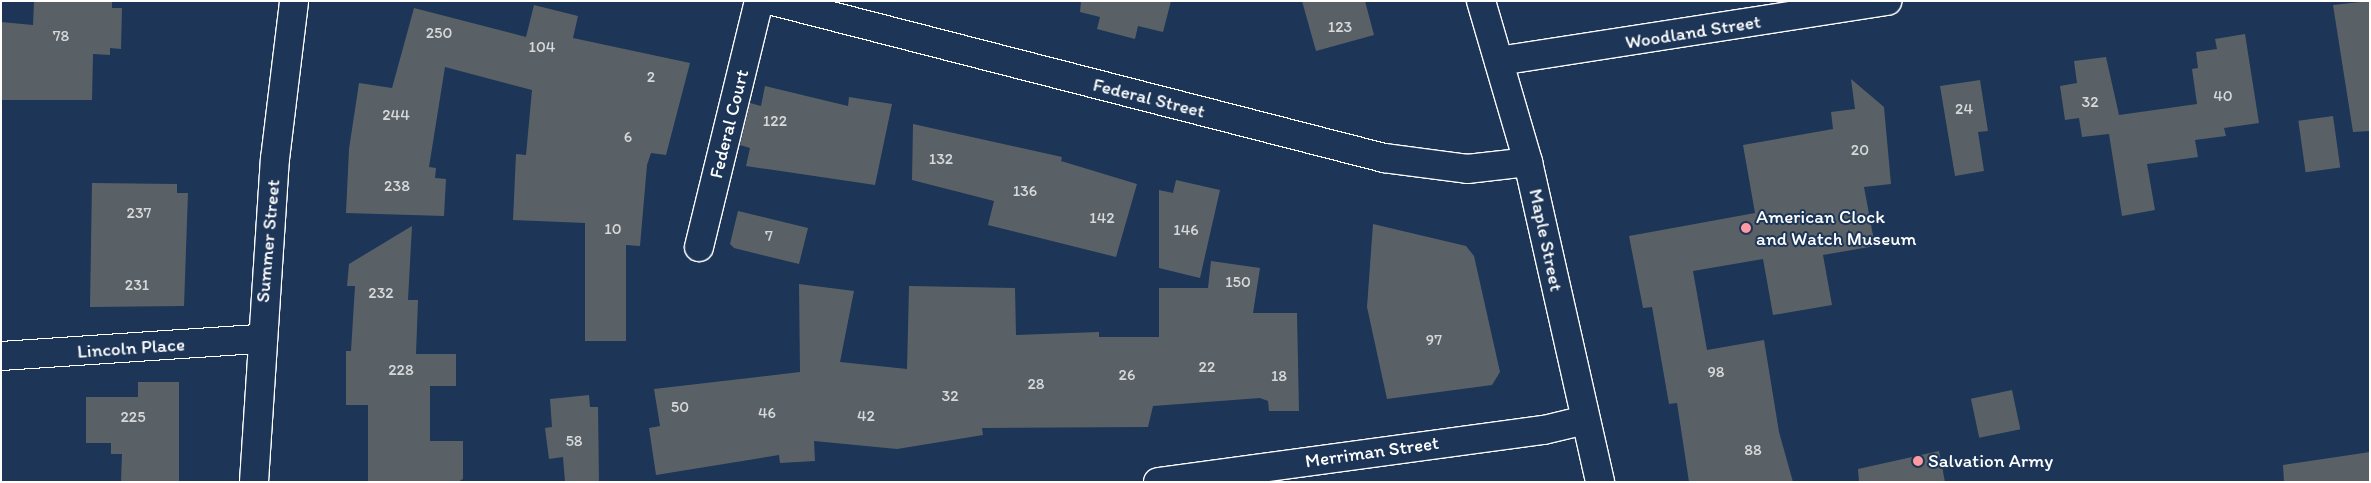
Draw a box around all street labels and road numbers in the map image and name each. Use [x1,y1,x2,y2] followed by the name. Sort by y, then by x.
[1624,10,1762,54] street label: Woodland Street
[704,67,754,181] street label: Federal Court
[1091,73,1207,123] street label: Federal Street
[251,178,285,304] street label: Summer Street
[1524,187,1568,293] street label: Maple Street
[76,333,186,363] street label: Lincoln Place
[1304,431,1440,473] street label: Merriman Street

